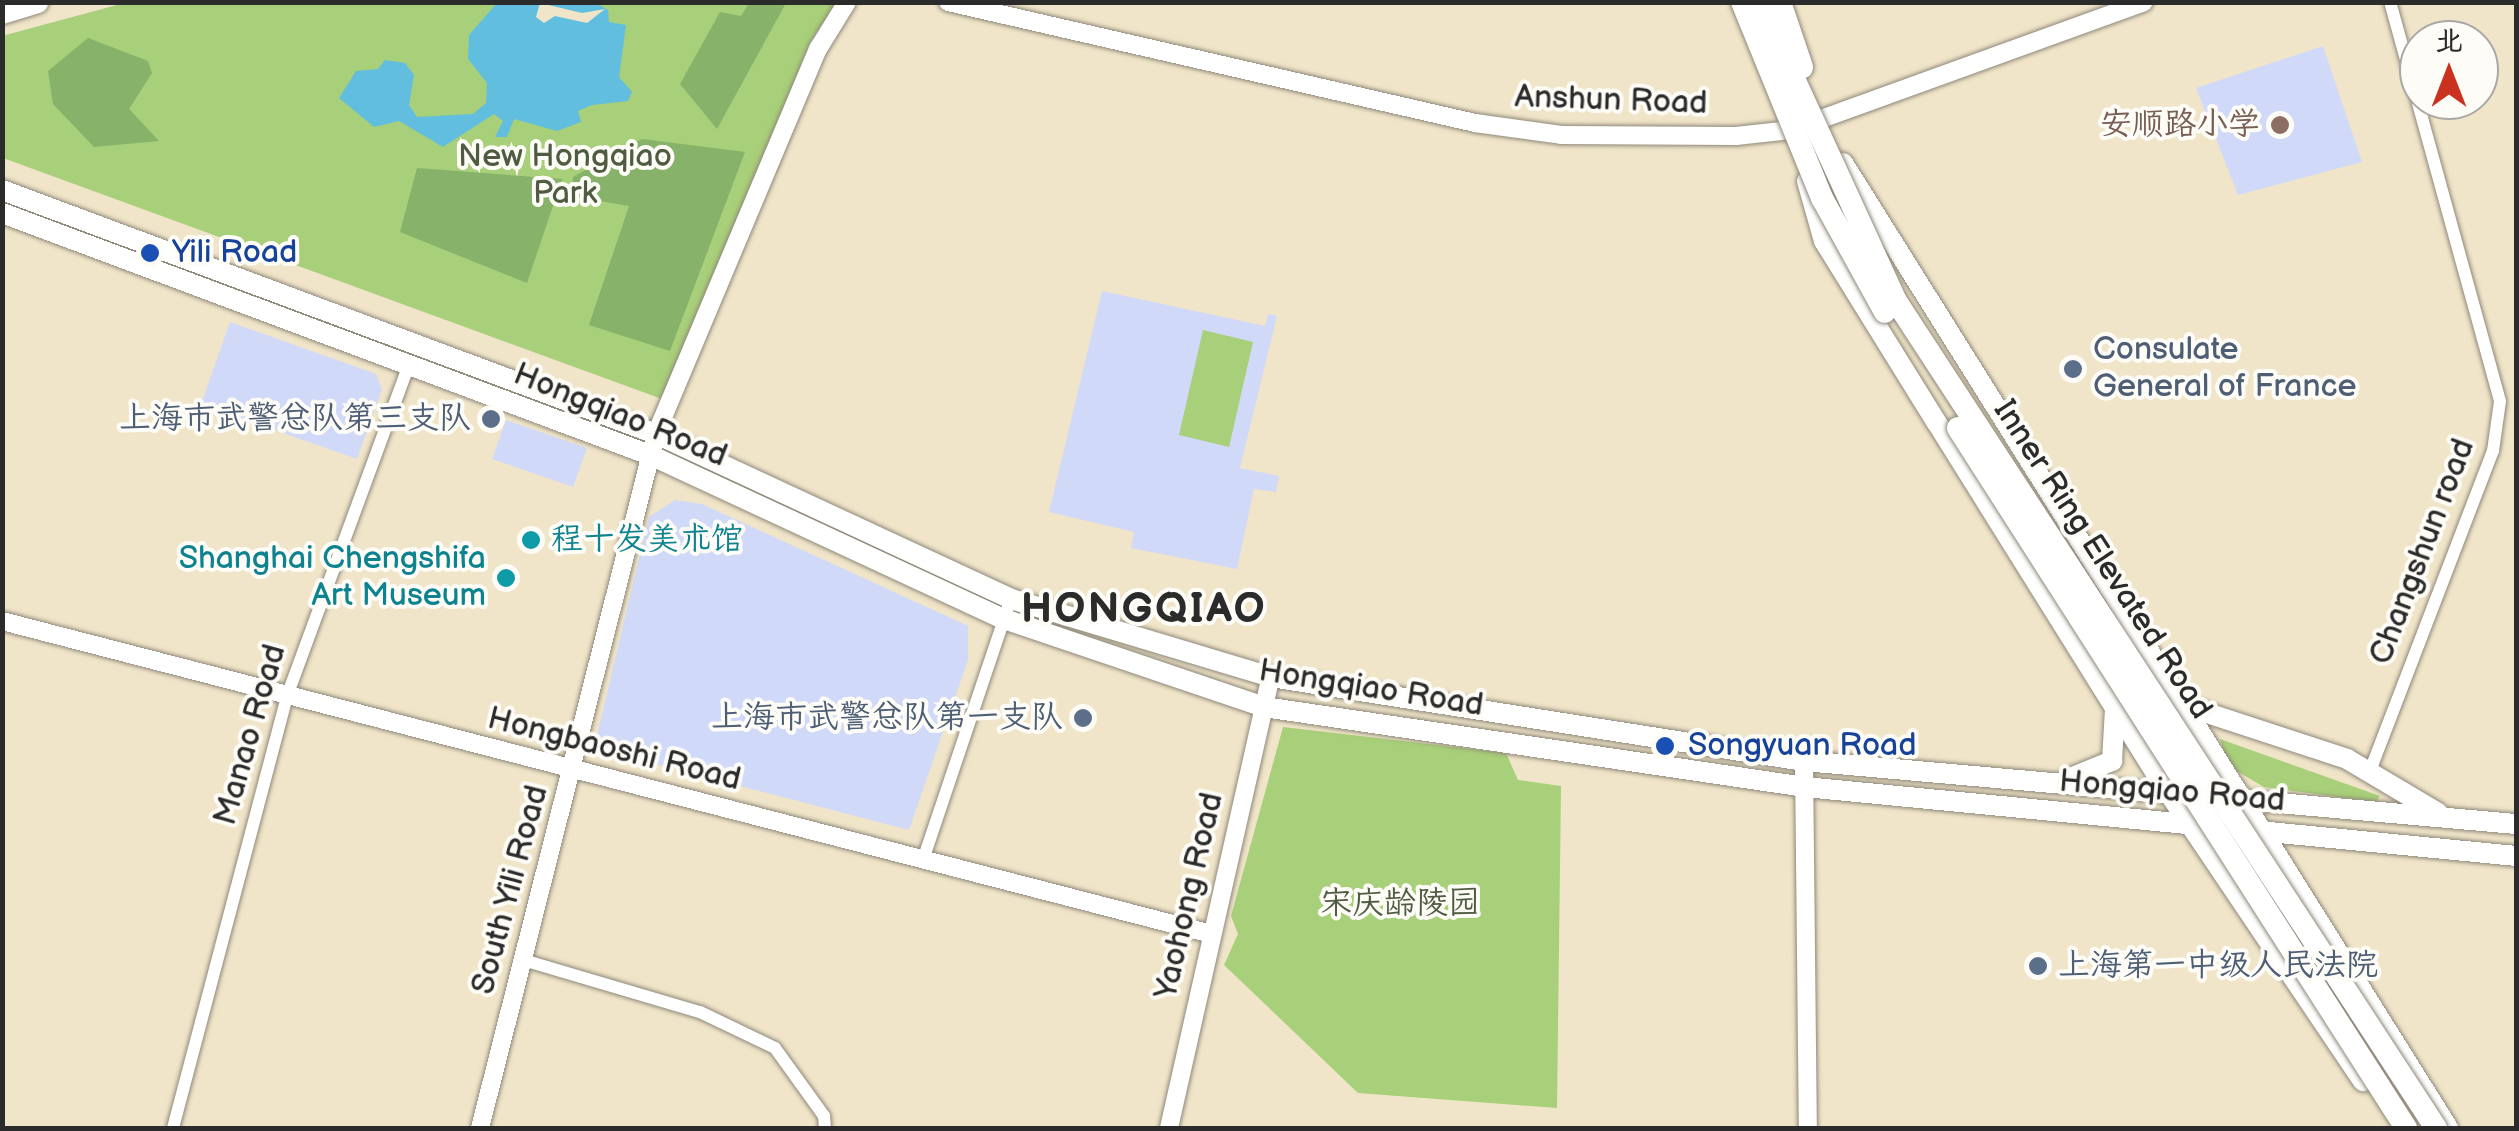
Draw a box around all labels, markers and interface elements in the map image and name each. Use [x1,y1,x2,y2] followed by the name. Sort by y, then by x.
[2399,20,2499,120] north arrow
[2435,25,2463,58] text: 北
[1514,78,1708,124] street label: Anshun Road
[2100,106,2260,144] place label: 安顺路小学
[2269,114,2291,136] marker: 安顺路小学
[458,139,672,214] park label: New Hongqiao Park
[172,234,297,272] place label: Yili Road
[137,240,163,266] marker: Yili Road
[2093,332,2357,407] place label: Consulate General of France
[508,356,732,476] street label: Hongqiao Road
[2062,358,2084,380] marker: Consulate General of France
[1984,393,2220,727] street label: Inner Ring Elevated Road
[119,400,471,438] place label: 上海市武警总队第三支队
[480,408,502,430] marker: 上海市武警总队第三支队
[2362,434,2484,670] street label: Changshun road
[551,521,743,559] place label: 程十发美术馆
[520,529,542,551] marker: 程十发美术馆
[179,541,486,616] place label: Shanghai Chengshifa Art Museum
[495,567,517,589] marker: Shanghai Chengshifa Art Museum
[1021,585,1267,635] district label: HONGQIAO
[207,640,295,830] street label: Manao Road
[1256,652,1486,726] street label: Hongqiao Road
[711,699,1063,737] place label: 上海市武警总队第一支队
[483,700,745,800] street label: Hongbaoshi Road
[1072,707,1094,729] marker: 上海市武警总队第一支队
[1688,727,1917,765] place label: Songyuan Road
[1652,733,1678,759] marker: Songyuan Road
[2057,763,2287,821] street label: Hongqiao Road
[464,780,558,1000] street label: South Yili Road
[1148,789,1232,1003] street label: Yaohong Road
[1320,885,1480,923] park label: 宋庆龄陵园
[2058,947,2378,985] place label: 上海第一中级人民法院
[2027,955,2049,977] marker: 上海第一中级人民法院

